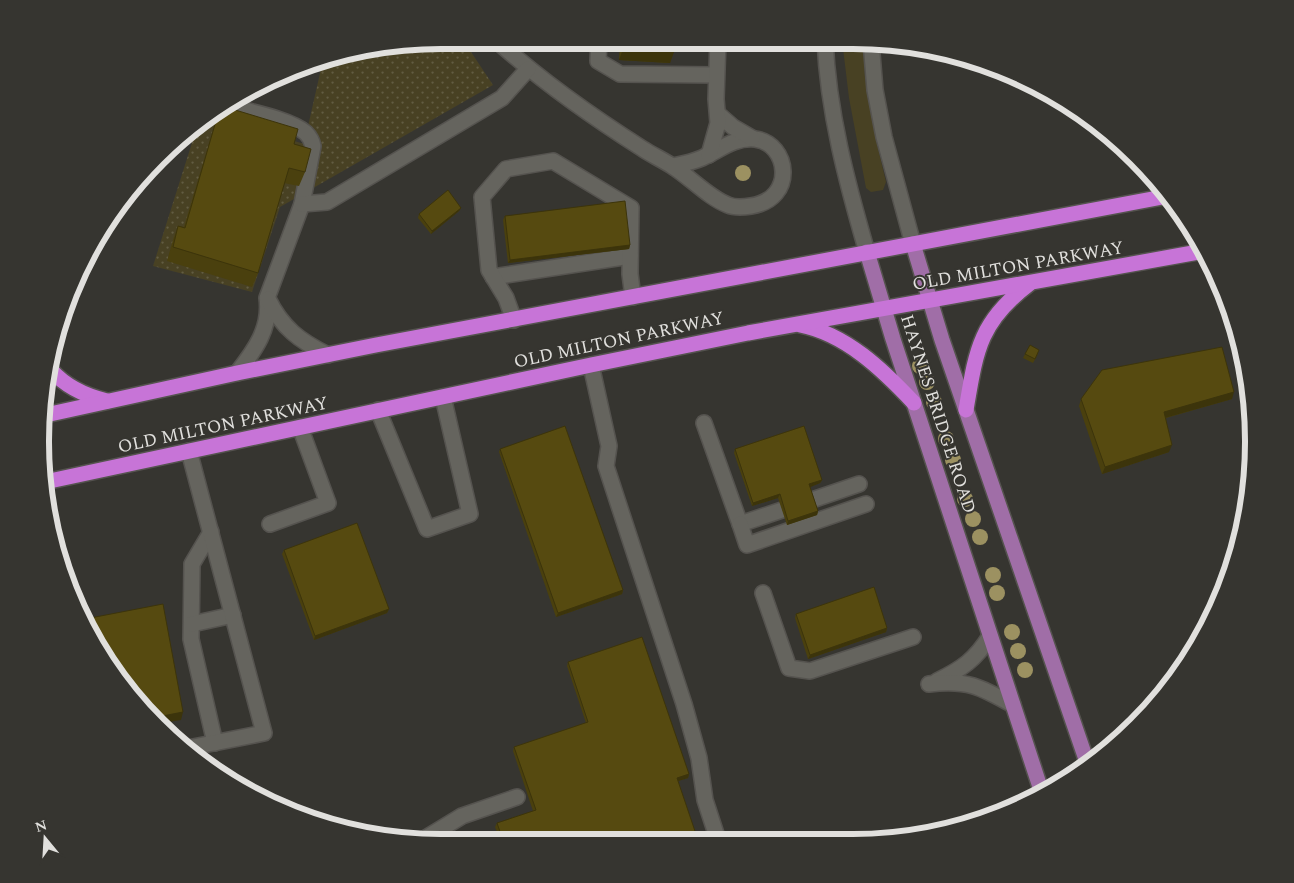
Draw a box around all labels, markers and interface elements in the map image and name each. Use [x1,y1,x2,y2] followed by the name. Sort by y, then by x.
[910,234,1126,298] street label: OLD MILTON PARKWAY
[511,304,727,375] street label: OLD MILTON PARKWAY
[893,311,983,517] street label: HAYNES BRIDGE ROAD
[115,389,331,460] street label: OLD MILTON PARKWAY
[20,813,70,863] north arrow
[32,814,50,838] text: N

